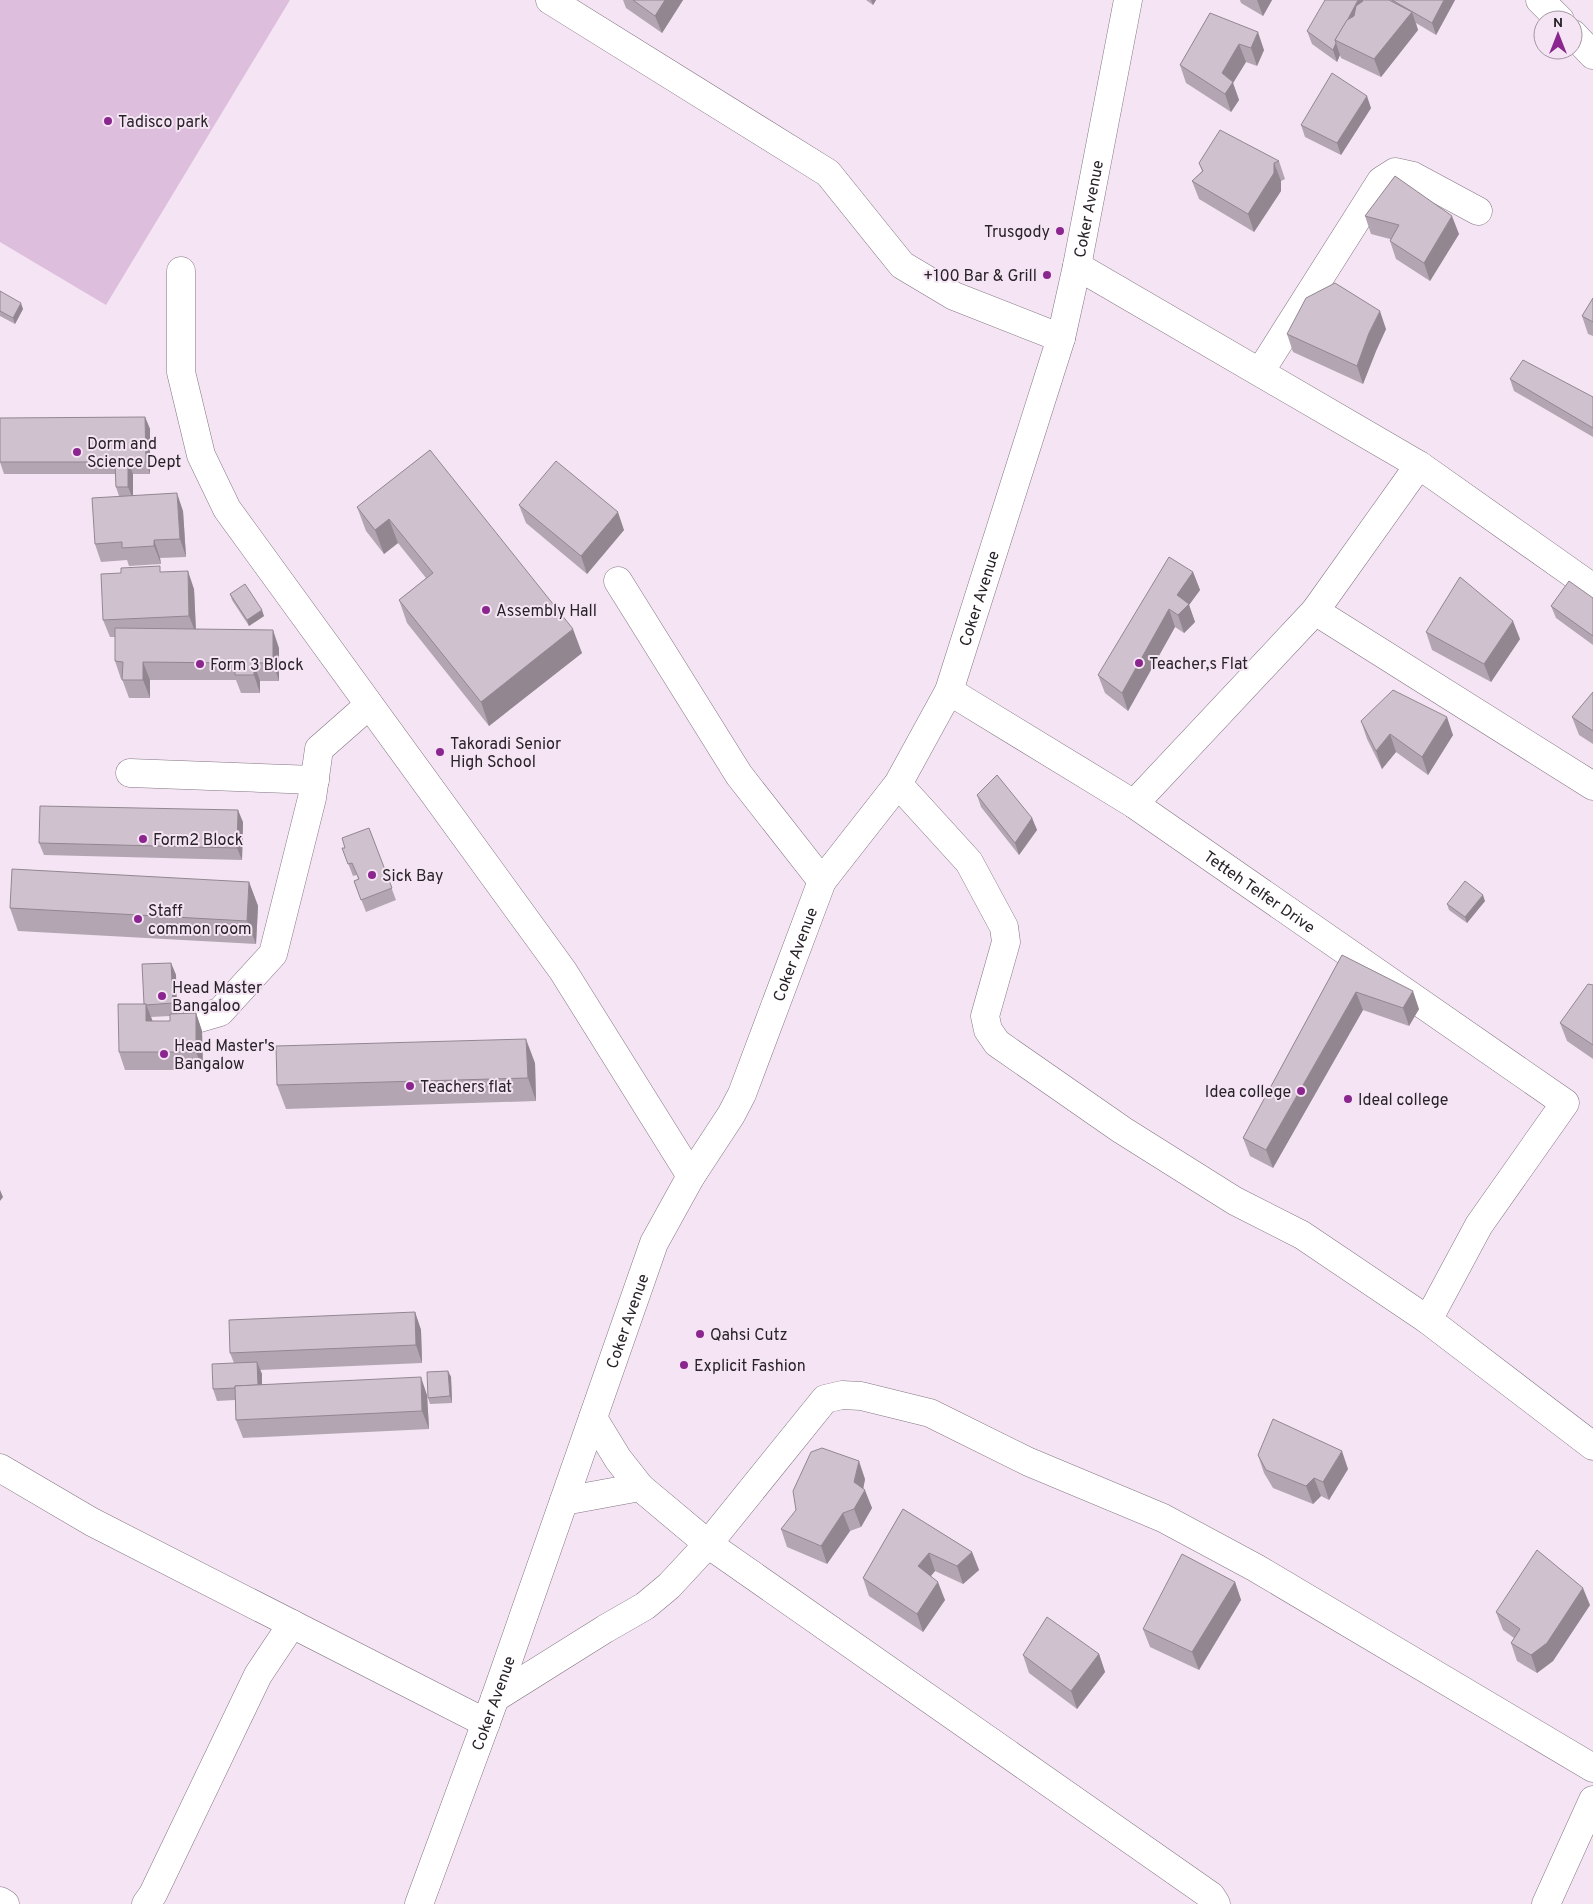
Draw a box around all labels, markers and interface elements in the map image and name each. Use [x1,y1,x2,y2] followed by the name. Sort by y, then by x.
[1533,10,1583,60] north arrow
[1553,15,1563,32] text: N
[118,113,209,133] place label: Tadisco park
[102,115,114,127] marker: Tadisco park
[1071,159,1109,260] street label: Coker Avenue
[984,223,1050,243] place label: Trusgody
[1054,225,1066,237] marker: Trusgody
[923,267,1037,287] place label: +100 Bar & Grill
[1041,269,1053,281] marker: +100 Bar & Grill
[87,435,181,473] place label: Dorm and Science Dept
[71,446,83,458] marker: Dorm and Science Dept
[956,548,1005,649] street label: Coker Avenue
[496,602,597,622] place label: Assembly Hall
[480,604,492,616] marker: Assembly Hall
[1149,655,1248,675] place label: Teacher,s Flat
[210,656,304,676] place label: Form 3 Block
[1133,657,1145,669] marker: Teacher,s Flat
[194,658,206,670] marker: Form 3 Block
[450,735,561,773] place label: Takoradi Senior High School
[434,746,446,758] marker: Takoradi Senior High School
[153,831,243,851] place label: Form2 Block
[137,833,149,845] marker: Form2 Block
[1199,847,1318,939] street label: Tetteh Telfer Drive
[382,867,443,887] place label: Sick Bay
[366,869,378,881] marker: Sick Bay
[148,902,252,940] place label: Staff common room
[770,905,823,1005] street label: Coker Avenue
[132,913,144,925] marker: Staff common room
[172,979,262,1017] place label: Head Master Bangaloo
[156,990,168,1002] marker: Head Master Bangaloo
[174,1037,275,1075] place label: Head Master's Bangalow
[158,1048,170,1060] marker: Head Master's Bangalow
[420,1078,512,1098] place label: Teachers flat
[404,1080,416,1092] marker: Teachers flat
[1205,1083,1291,1103] place label: Idea college
[1295,1085,1307,1097] marker: Idea college
[1358,1091,1448,1111] place label: Ideal college
[1342,1093,1354,1105] marker: Ideal college
[603,1272,654,1372] street label: Coker Avenue
[710,1326,788,1346] place label: Qahsi Cutz
[694,1328,706,1340] marker: Qahsi Cutz
[694,1357,806,1377] place label: Explicit Fashion
[678,1359,690,1371] marker: Explicit Fashion
[468,1654,521,1754] street label: Coker Avenue

